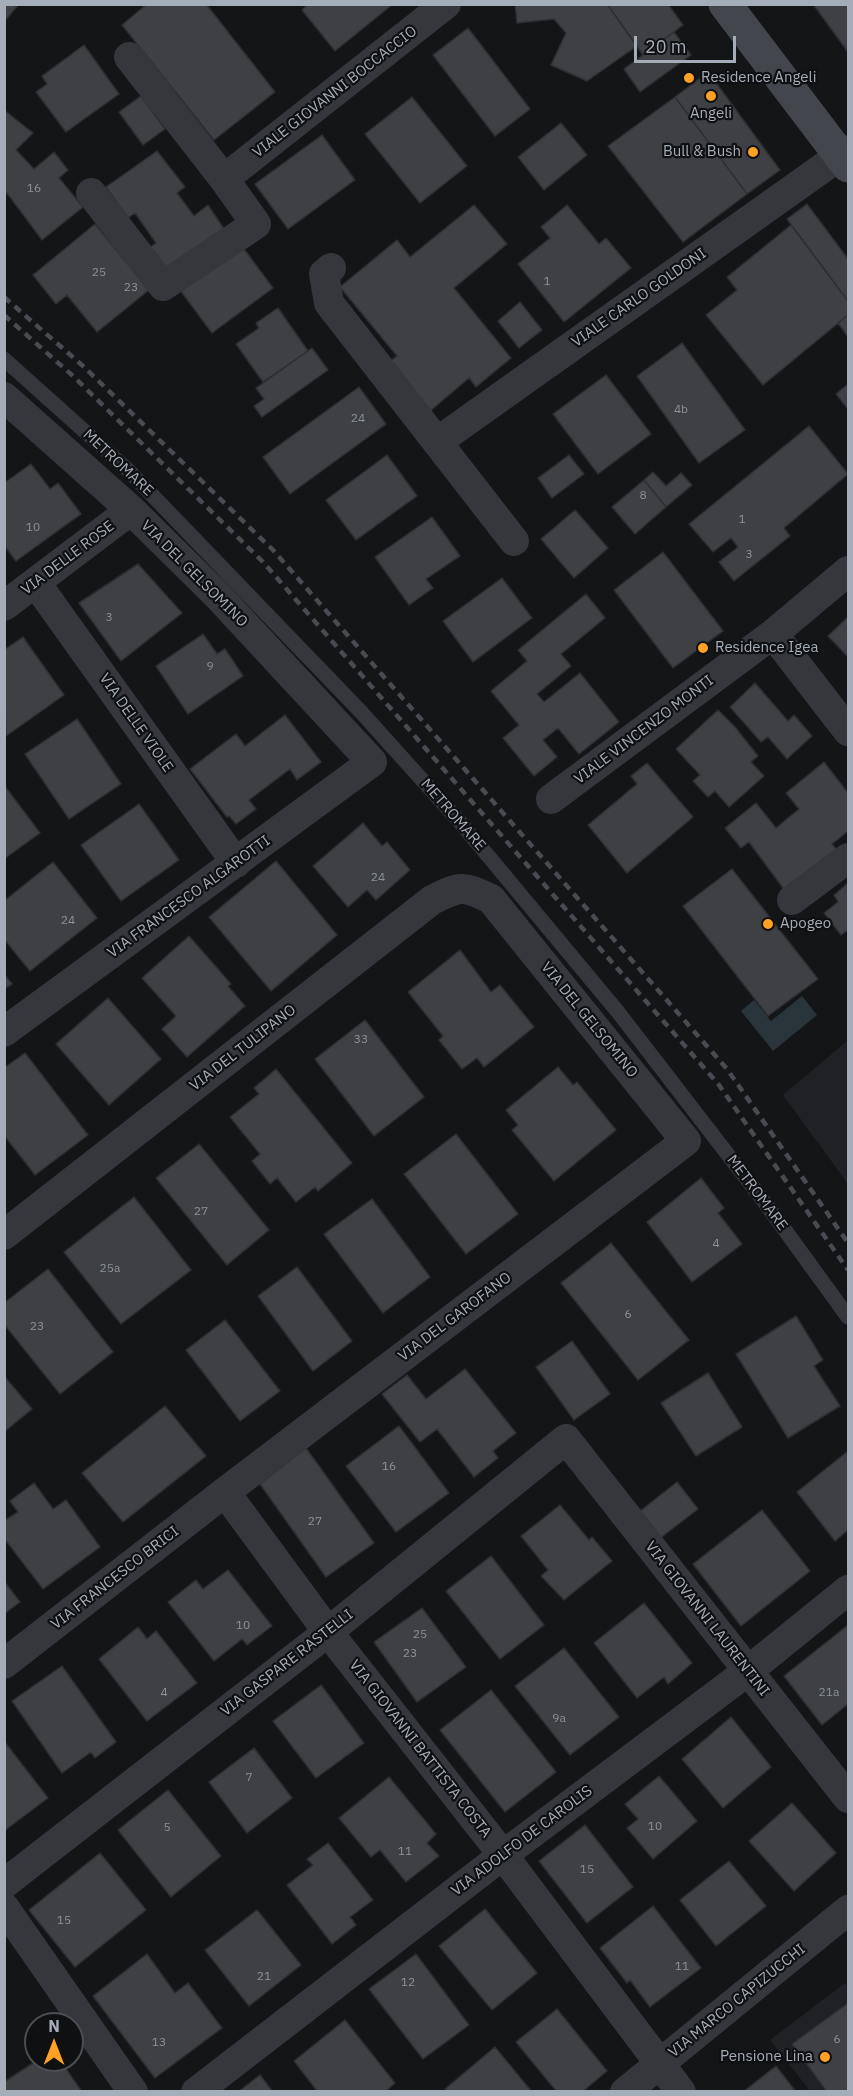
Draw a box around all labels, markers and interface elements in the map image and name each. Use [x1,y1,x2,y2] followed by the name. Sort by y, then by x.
[249,22,421,162] street label: VIALE GIOVANNI BOCCACCIO
[637,24,739,62] scale bar
[645,35,687,58] text: 20 m
[701,69,816,87] place label: Residence Angeli
[682,71,696,85] marker: Residence Angeli
[704,89,718,103] marker: Angeli
[690,105,732,123] place label: Angeli
[663,143,741,161] place label: Bull & Bush
[746,145,760,159] marker: Bull & Bush
[27,182,41,196] house number: 16
[568,245,710,351] street label: VIALE CARLO GOLDONI
[92,266,106,280] house number: 25
[543,275,551,289] house number: 1
[124,281,138,295] house number: 23
[674,403,688,417] house number: 4b
[351,412,365,426] house number: 24
[79,426,157,500] street label: METROMARE
[639,489,647,503] house number: 8
[738,513,746,527] house number: 1
[18,517,118,599] street label: VIA DELLE ROSE
[137,517,251,631] street label: VIA DEL GELSOMINO
[26,521,40,535] house number: 10
[745,548,753,562] house number: 3
[105,611,113,625] house number: 3
[715,639,818,657] place label: Residence Igea
[696,641,710,655] marker: Residence Igea
[206,660,214,674] house number: 9
[95,670,177,776] street label: VIA DELLE VIOLE
[571,672,717,788] street label: VIALE VINCENZO MONTI
[417,775,489,855] street label: METROMARE
[104,832,274,962] street label: VIA FRANCESCO ALGAROTTI
[371,871,385,885] house number: 24
[61,914,75,928] house number: 24
[780,915,831,933] place label: Apogeo
[761,917,775,931] marker: Apogeo
[537,959,641,1081] street label: VIA DEL GELSOMINO
[186,1001,300,1095] street label: VIA DEL TULIPANO
[354,1033,368,1047] house number: 33
[723,1152,791,1234] street label: METROMARE
[194,1205,208,1219] house number: 27
[712,1237,720,1251] house number: 4
[100,1262,120,1276] house number: 25a
[395,1269,515,1365] street label: VIA DEL GAROFANO
[624,1308,632,1322] house number: 6
[30,1320,44,1334] house number: 23
[382,1460,396,1474] house number: 16
[308,1515,322,1529] house number: 27
[47,1522,183,1634] street label: VIA FRANCESCO BRICI
[641,1538,773,1700] street label: VIA GIOVANNI LAURENTINI
[217,1606,357,1720] street label: VIA GASPARE RASTELLI
[236,1619,250,1633] house number: 10
[413,1628,427,1642] house number: 25
[403,1647,417,1661] house number: 23
[345,1657,495,1841] street label: VIA GIOVANNI BATTISTA COSTA
[160,1686,168,1700] house number: 4
[819,1686,839,1700] house number: 21a
[552,1712,566,1726] house number: 9a
[245,1771,253,1785] house number: 7
[448,1782,596,1900] street label: VIA ADOLFO DE CAROLIS
[648,1820,662,1834] house number: 10
[163,1821,171,1835] house number: 5
[398,1845,412,1859] house number: 11
[580,1863,594,1877] house number: 15
[57,1914,71,1928] house number: 15
[665,1940,809,2062] street label: VIA MARCO CAPIZUCCHI
[675,1960,689,1974] house number: 11
[257,1970,271,1984] house number: 21
[401,1976,415,1990] house number: 12
[24,2012,84,2072] north arrow
[48,2016,60,2036] text: N
[833,2033,841,2047] house number: 6
[152,2036,166,2050] house number: 13
[720,2048,813,2066] place label: Pensione Lina
[818,2050,832,2064] marker: Pensione Lina

